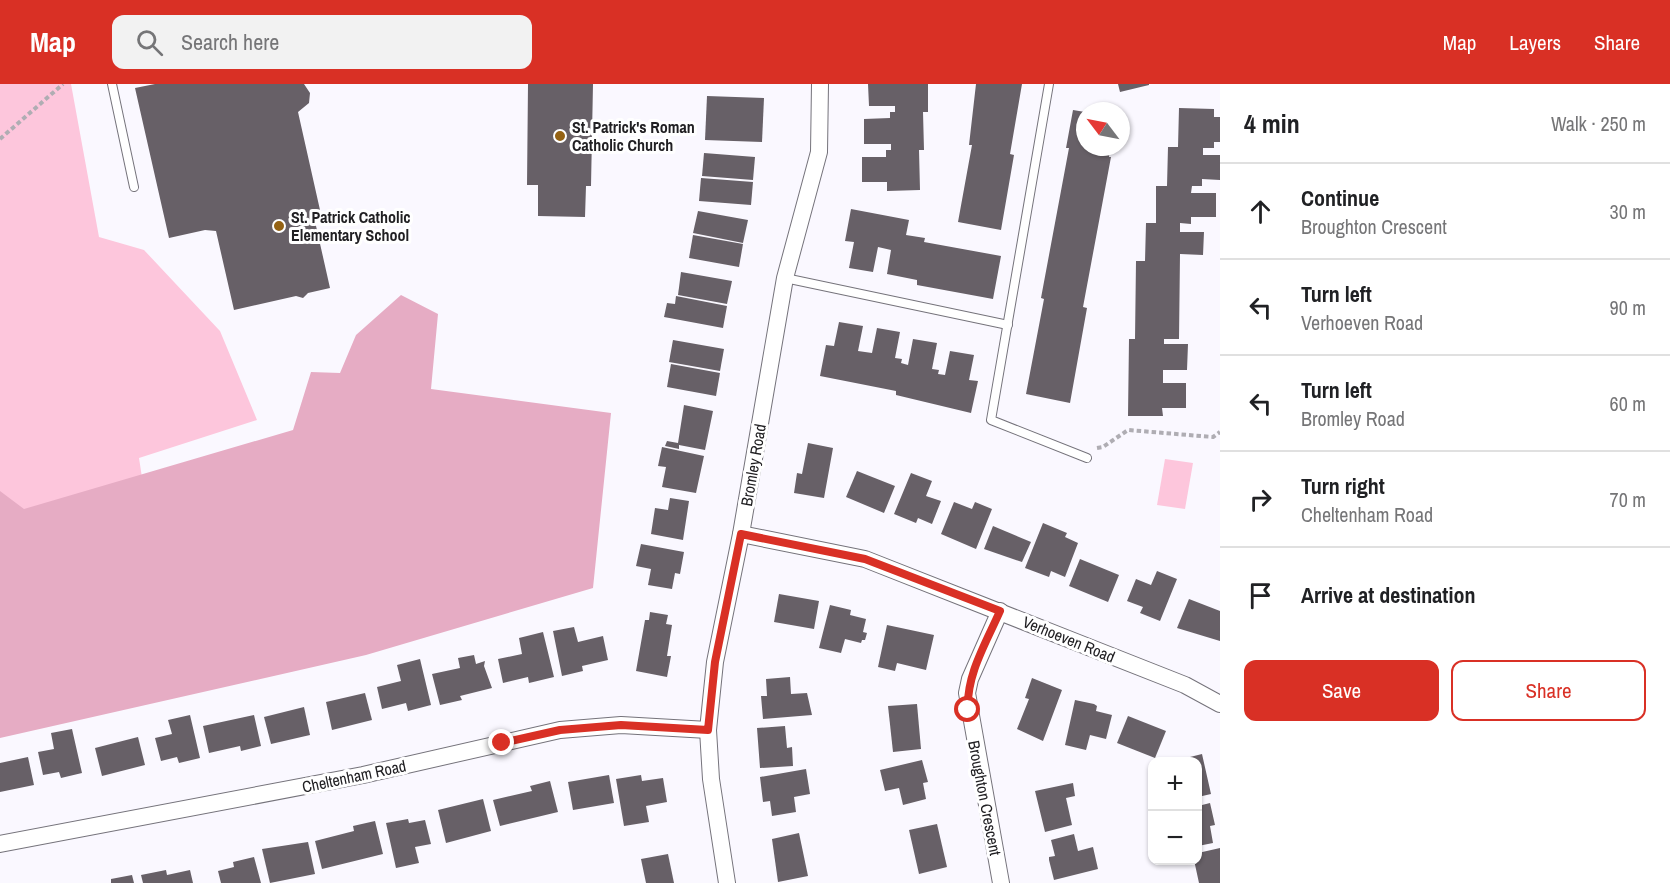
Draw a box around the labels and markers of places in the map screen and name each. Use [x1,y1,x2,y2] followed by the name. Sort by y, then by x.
[572,116,695,156] place label: St. Patrick's Roman Catholic Church
[553,129,567,143] marker: St. Patrick's Roman Catholic Church
[291,206,411,246] place label: St. Patrick Catholic Elementary School
[272,219,286,233] marker: St. Patrick Catholic Elementary School

